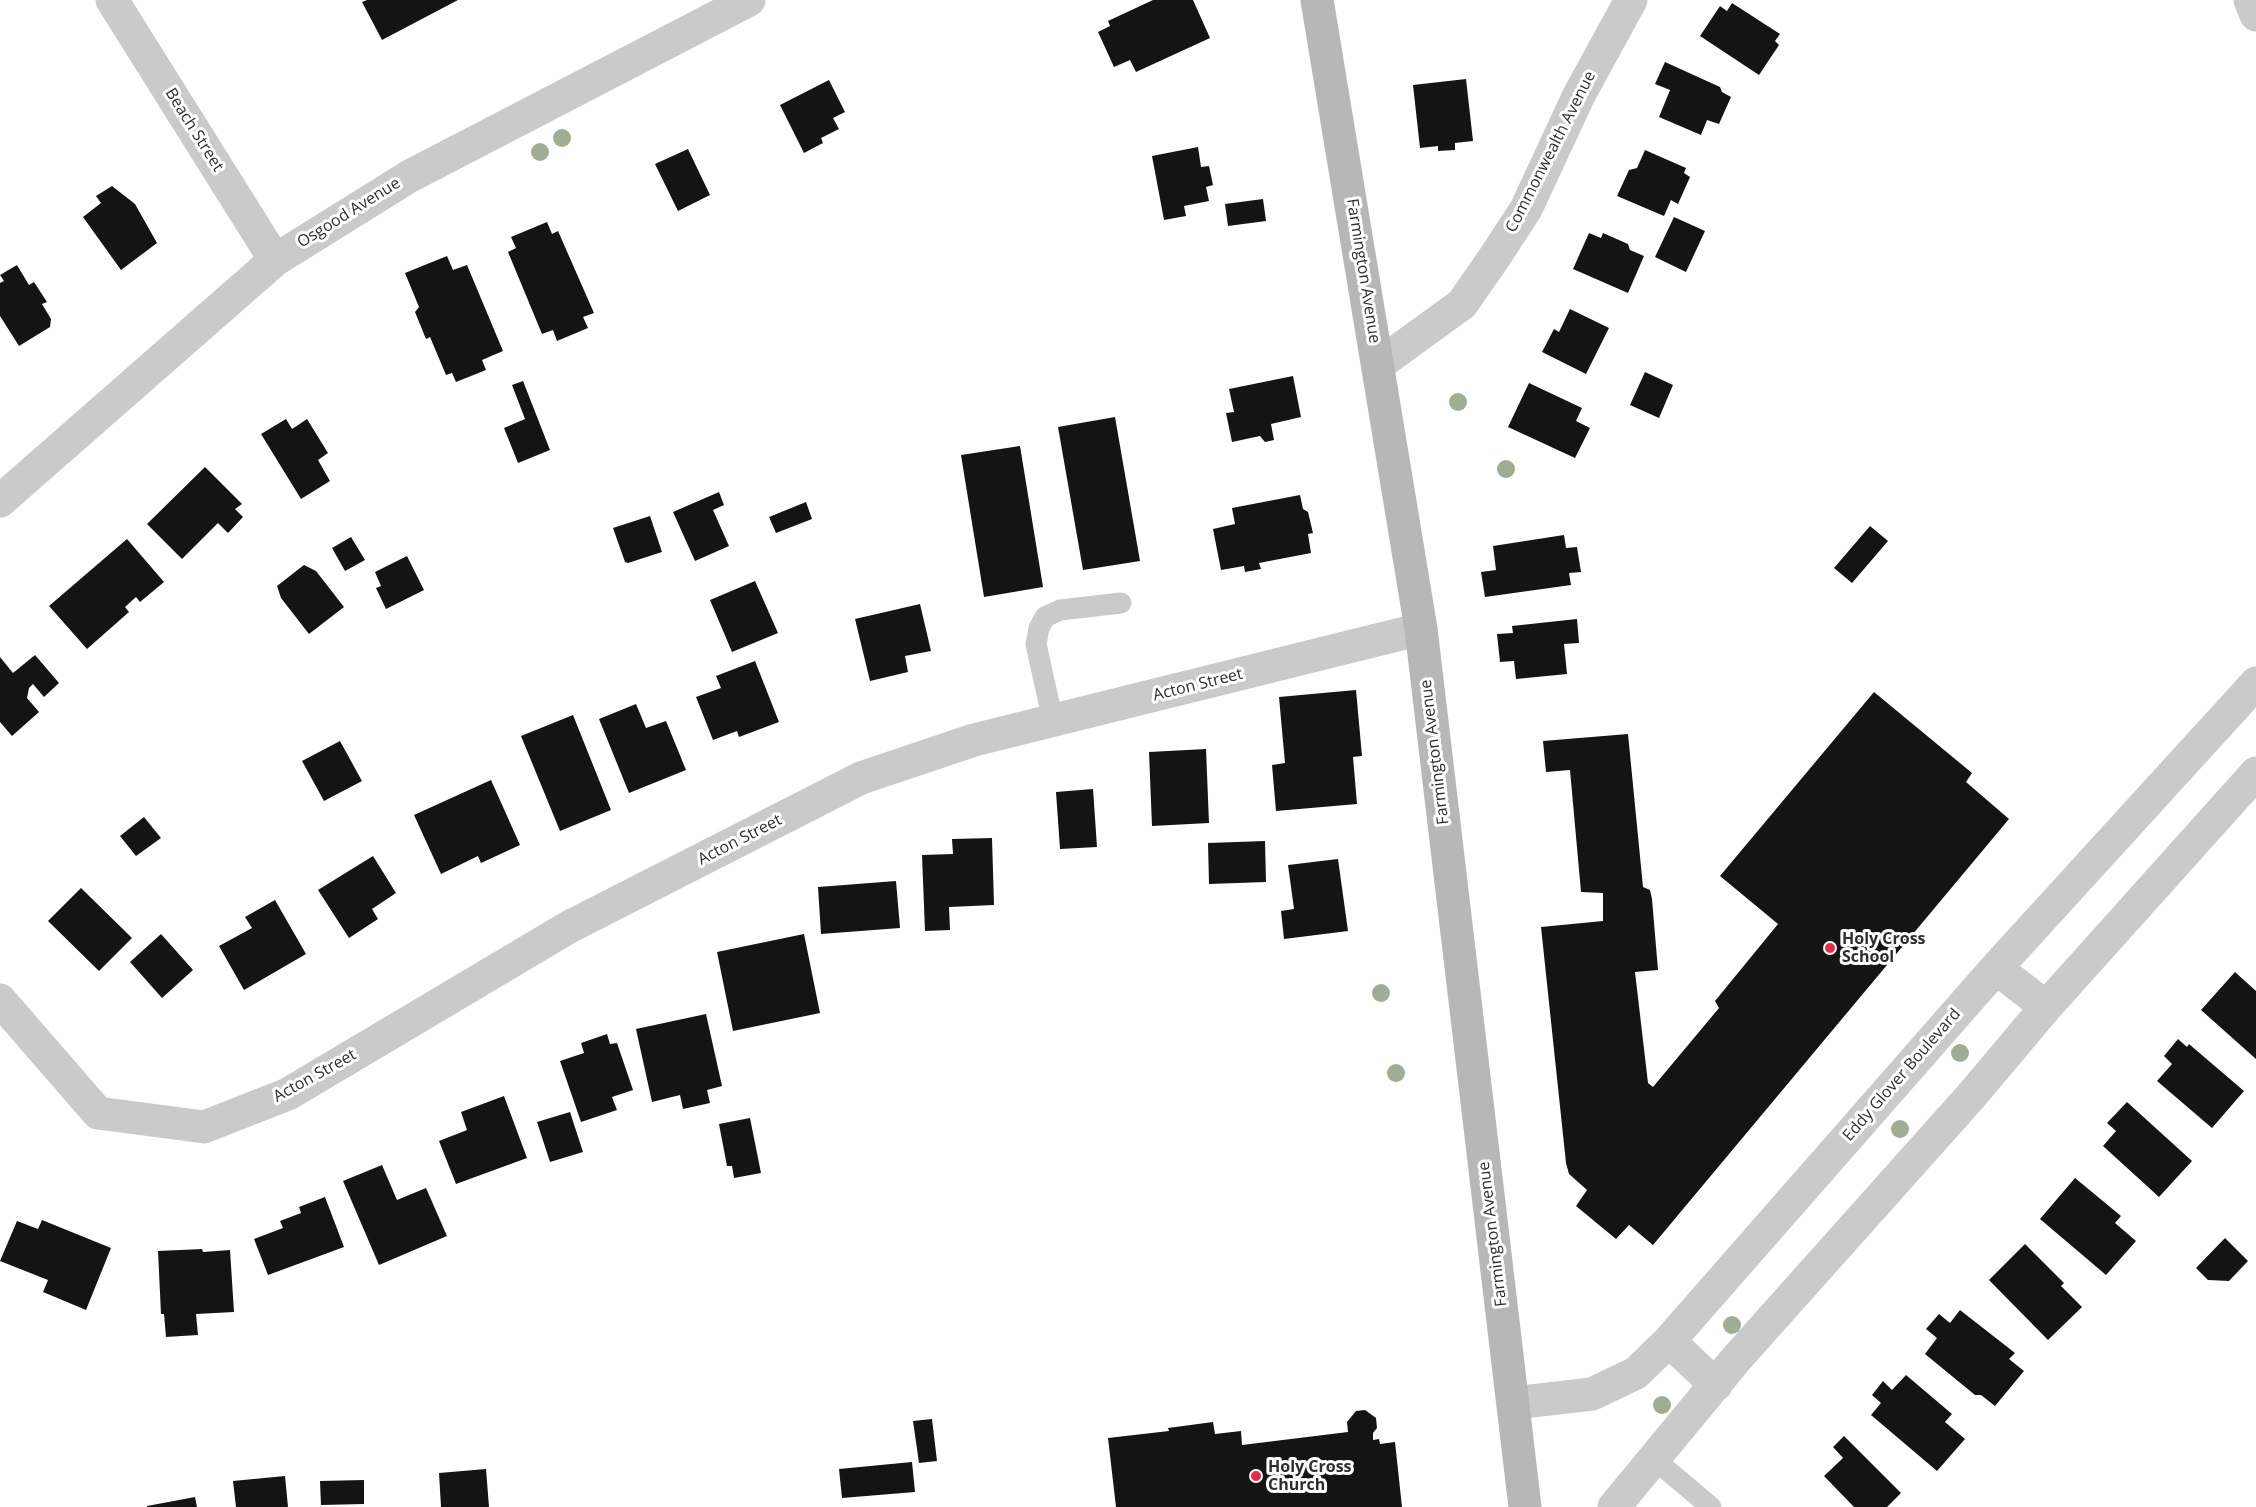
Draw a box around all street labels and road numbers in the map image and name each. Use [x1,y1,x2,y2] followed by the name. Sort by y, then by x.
[1502,68,1600,236] street label: Commonwealth Avenue
[161,85,227,175] street label: Beach Street
[294,174,404,252] street label: Osgood Avenue
[1342,197,1384,345] street label: Farmington Avenue
[1151,665,1245,705] street label: Acton Street
[1417,678,1453,826] street label: Farmington Avenue
[695,811,785,869] street label: Acton Street
[1839,1005,1965,1145] street label: Eddy Glover Boulevard
[270,1045,360,1107] street label: Acton Street
[1475,1160,1511,1308] street label: Farmington Avenue

